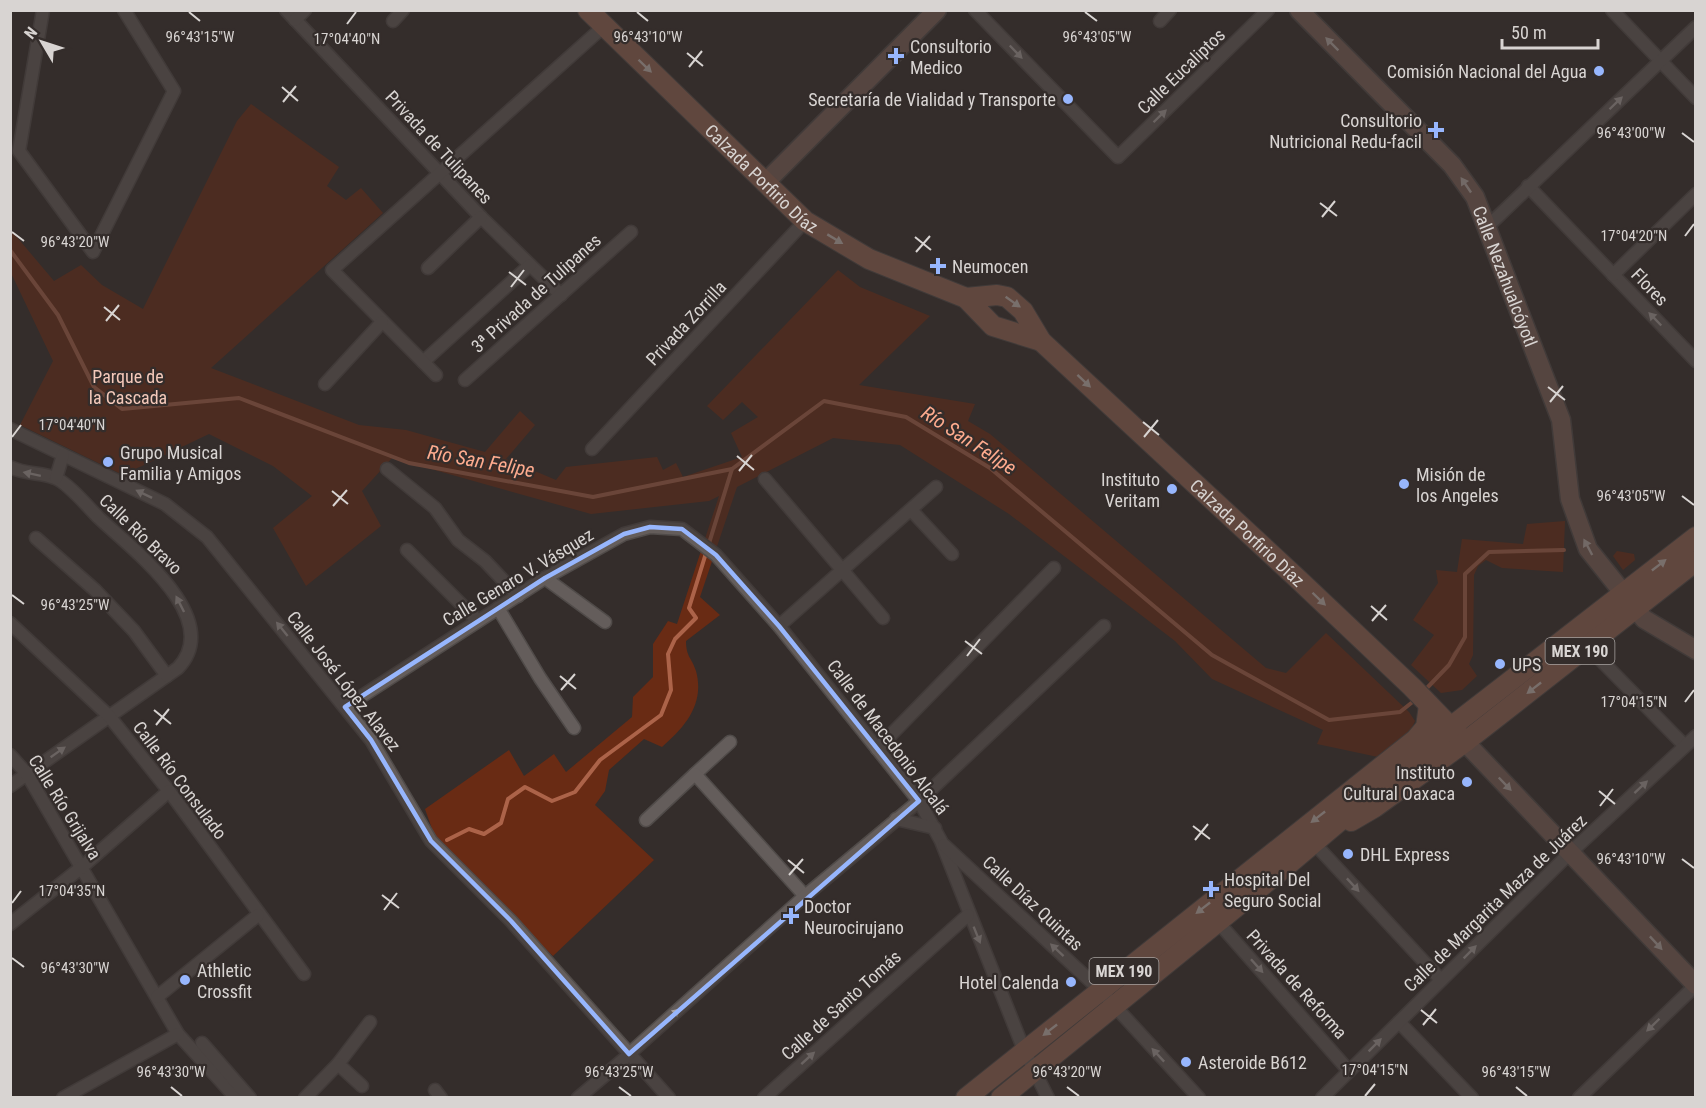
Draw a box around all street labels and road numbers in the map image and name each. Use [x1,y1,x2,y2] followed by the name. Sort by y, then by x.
[1133,24,1229,118] street label: Calle Eucaliptos
[381,86,497,208] street label: Privada de Tulipanes
[701,119,822,237] street label: Calzada Porfirio Díaz
[1469,203,1542,349] street label: Calle Nezahualcóyotl
[467,229,605,357] street label: 3ª Privada de Tulipanes
[1627,264,1673,310] street label: Flores
[642,276,730,370] street label: Privada Zorrilla
[1186,474,1309,591] street label: Calzada Porfirio Díaz
[95,489,187,579] street label: Calle Río Bravo
[439,524,597,630] street label: Calle Genaro V. Vásquez
[283,607,405,755] street label: Calle José López Alavez
[1546,638,1614,664] road number: MEX 190
[823,655,953,819] street label: Calle de Macedonio Alcalá
[129,717,231,843] street label: Calle Río Consulado
[24,751,106,863] street label: Calle Río Grijalva
[1399,810,1591,996] street label: Calle de Margarita Maza de Juárez
[979,851,1087,955] street label: Calle Díaz Quintas
[1243,925,1351,1043] street label: Privada de Reforma
[777,946,905,1064] street label: Calle de Santo Tomás
[1090,958,1158,984] road number: MEX 190

